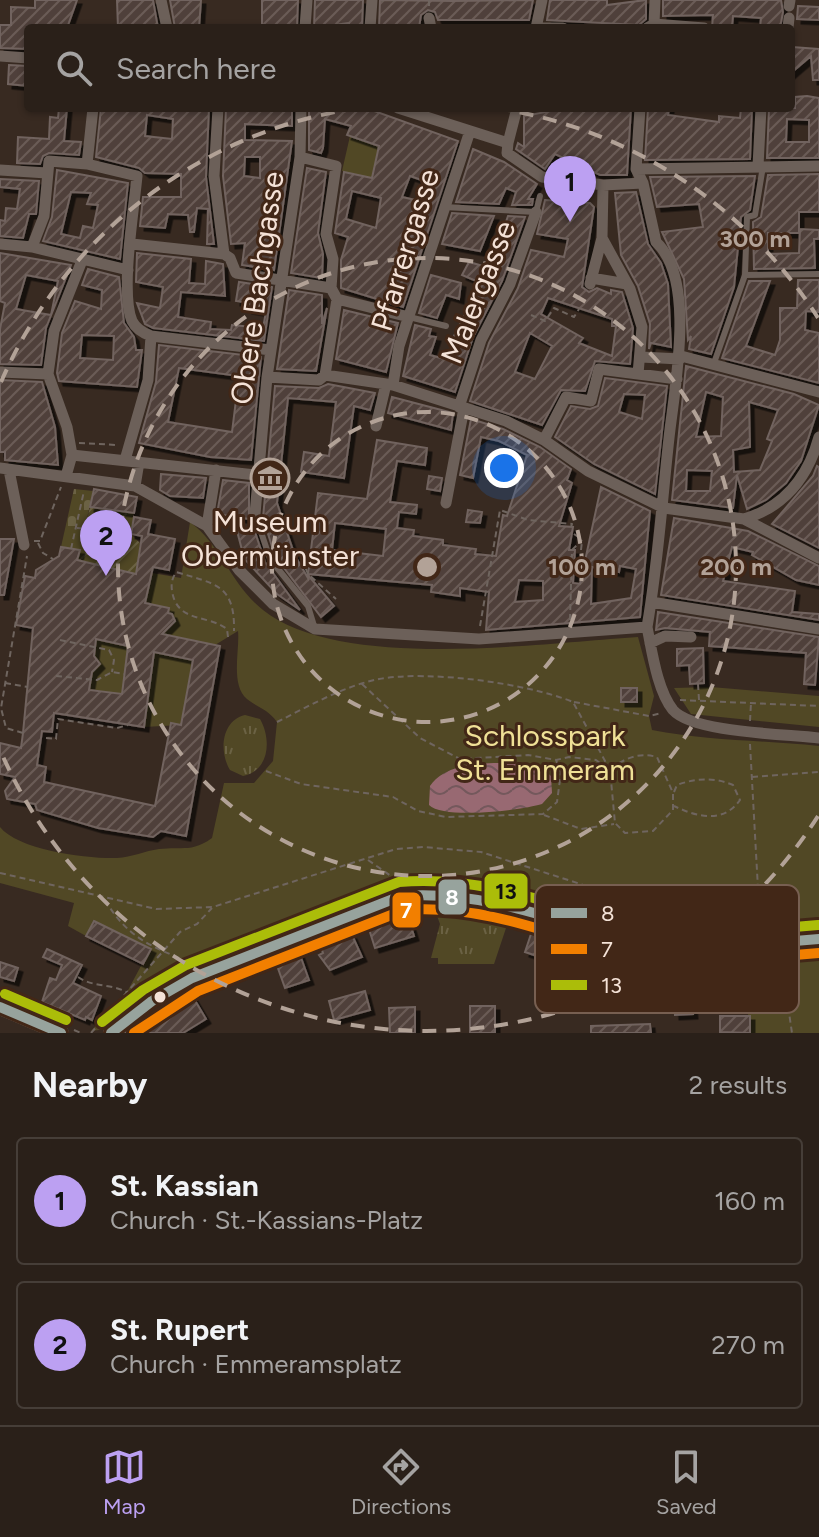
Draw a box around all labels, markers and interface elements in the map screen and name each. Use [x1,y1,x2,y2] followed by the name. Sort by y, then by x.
[24,24,795,112] search box
[52,46,96,90] icon: search
[116,50,276,87] text: Search here
[544,156,596,222] pin: 1
[363,164,447,336] street label: Pfarrergasse
[222,169,292,407] street label: Obere Bachgasse
[433,215,523,369] street label: Malergasse
[719,224,791,253] text: 300 m
[484,448,524,488] your location
[249,457,291,499] museum icon: Museum Obermünster
[181,503,359,574] place label: Museum Obermünster
[80,510,132,576] pin: 2
[548,552,616,581] text: 100 m
[700,552,772,581] text: 200 m
[413,553,441,581] centre of rings
[455,717,635,788] park label: Schlosspark St. Emmeram
[483,872,529,910] line badge: 13
[437,878,468,916] line badge: 8
[495,878,517,905] text: 13
[445,884,459,911] text: 8
[535,885,799,1013] legend
[391,891,422,929] line badge: 7
[400,897,412,924] text: 7
[601,900,615,927] text: 8
[601,936,613,963] text: 7
[601,972,622,999] text: 13
[152,989,168,1005] unlabelled marker
[32,1065,147,1106] text: Nearby
[689,1069,787,1101] text: 2 results
[110,1167,259,1204] text: St. Kassian
[55,1185,65,1217] text: 1
[714,1185,785,1217] text: 160 m
[110,1204,423,1236] text: Church · St.-Kassians-Platz
[110,1311,249,1348] text: St. Rupert
[52,1329,68,1361] text: 2
[711,1329,785,1361] text: 270 m
[110,1348,402,1380] text: Church · Emmeramsplatz
[102,1445,146,1520] tab: Map
[351,1445,451,1520] tab: Directions
[656,1445,717,1520] tab: Saved

